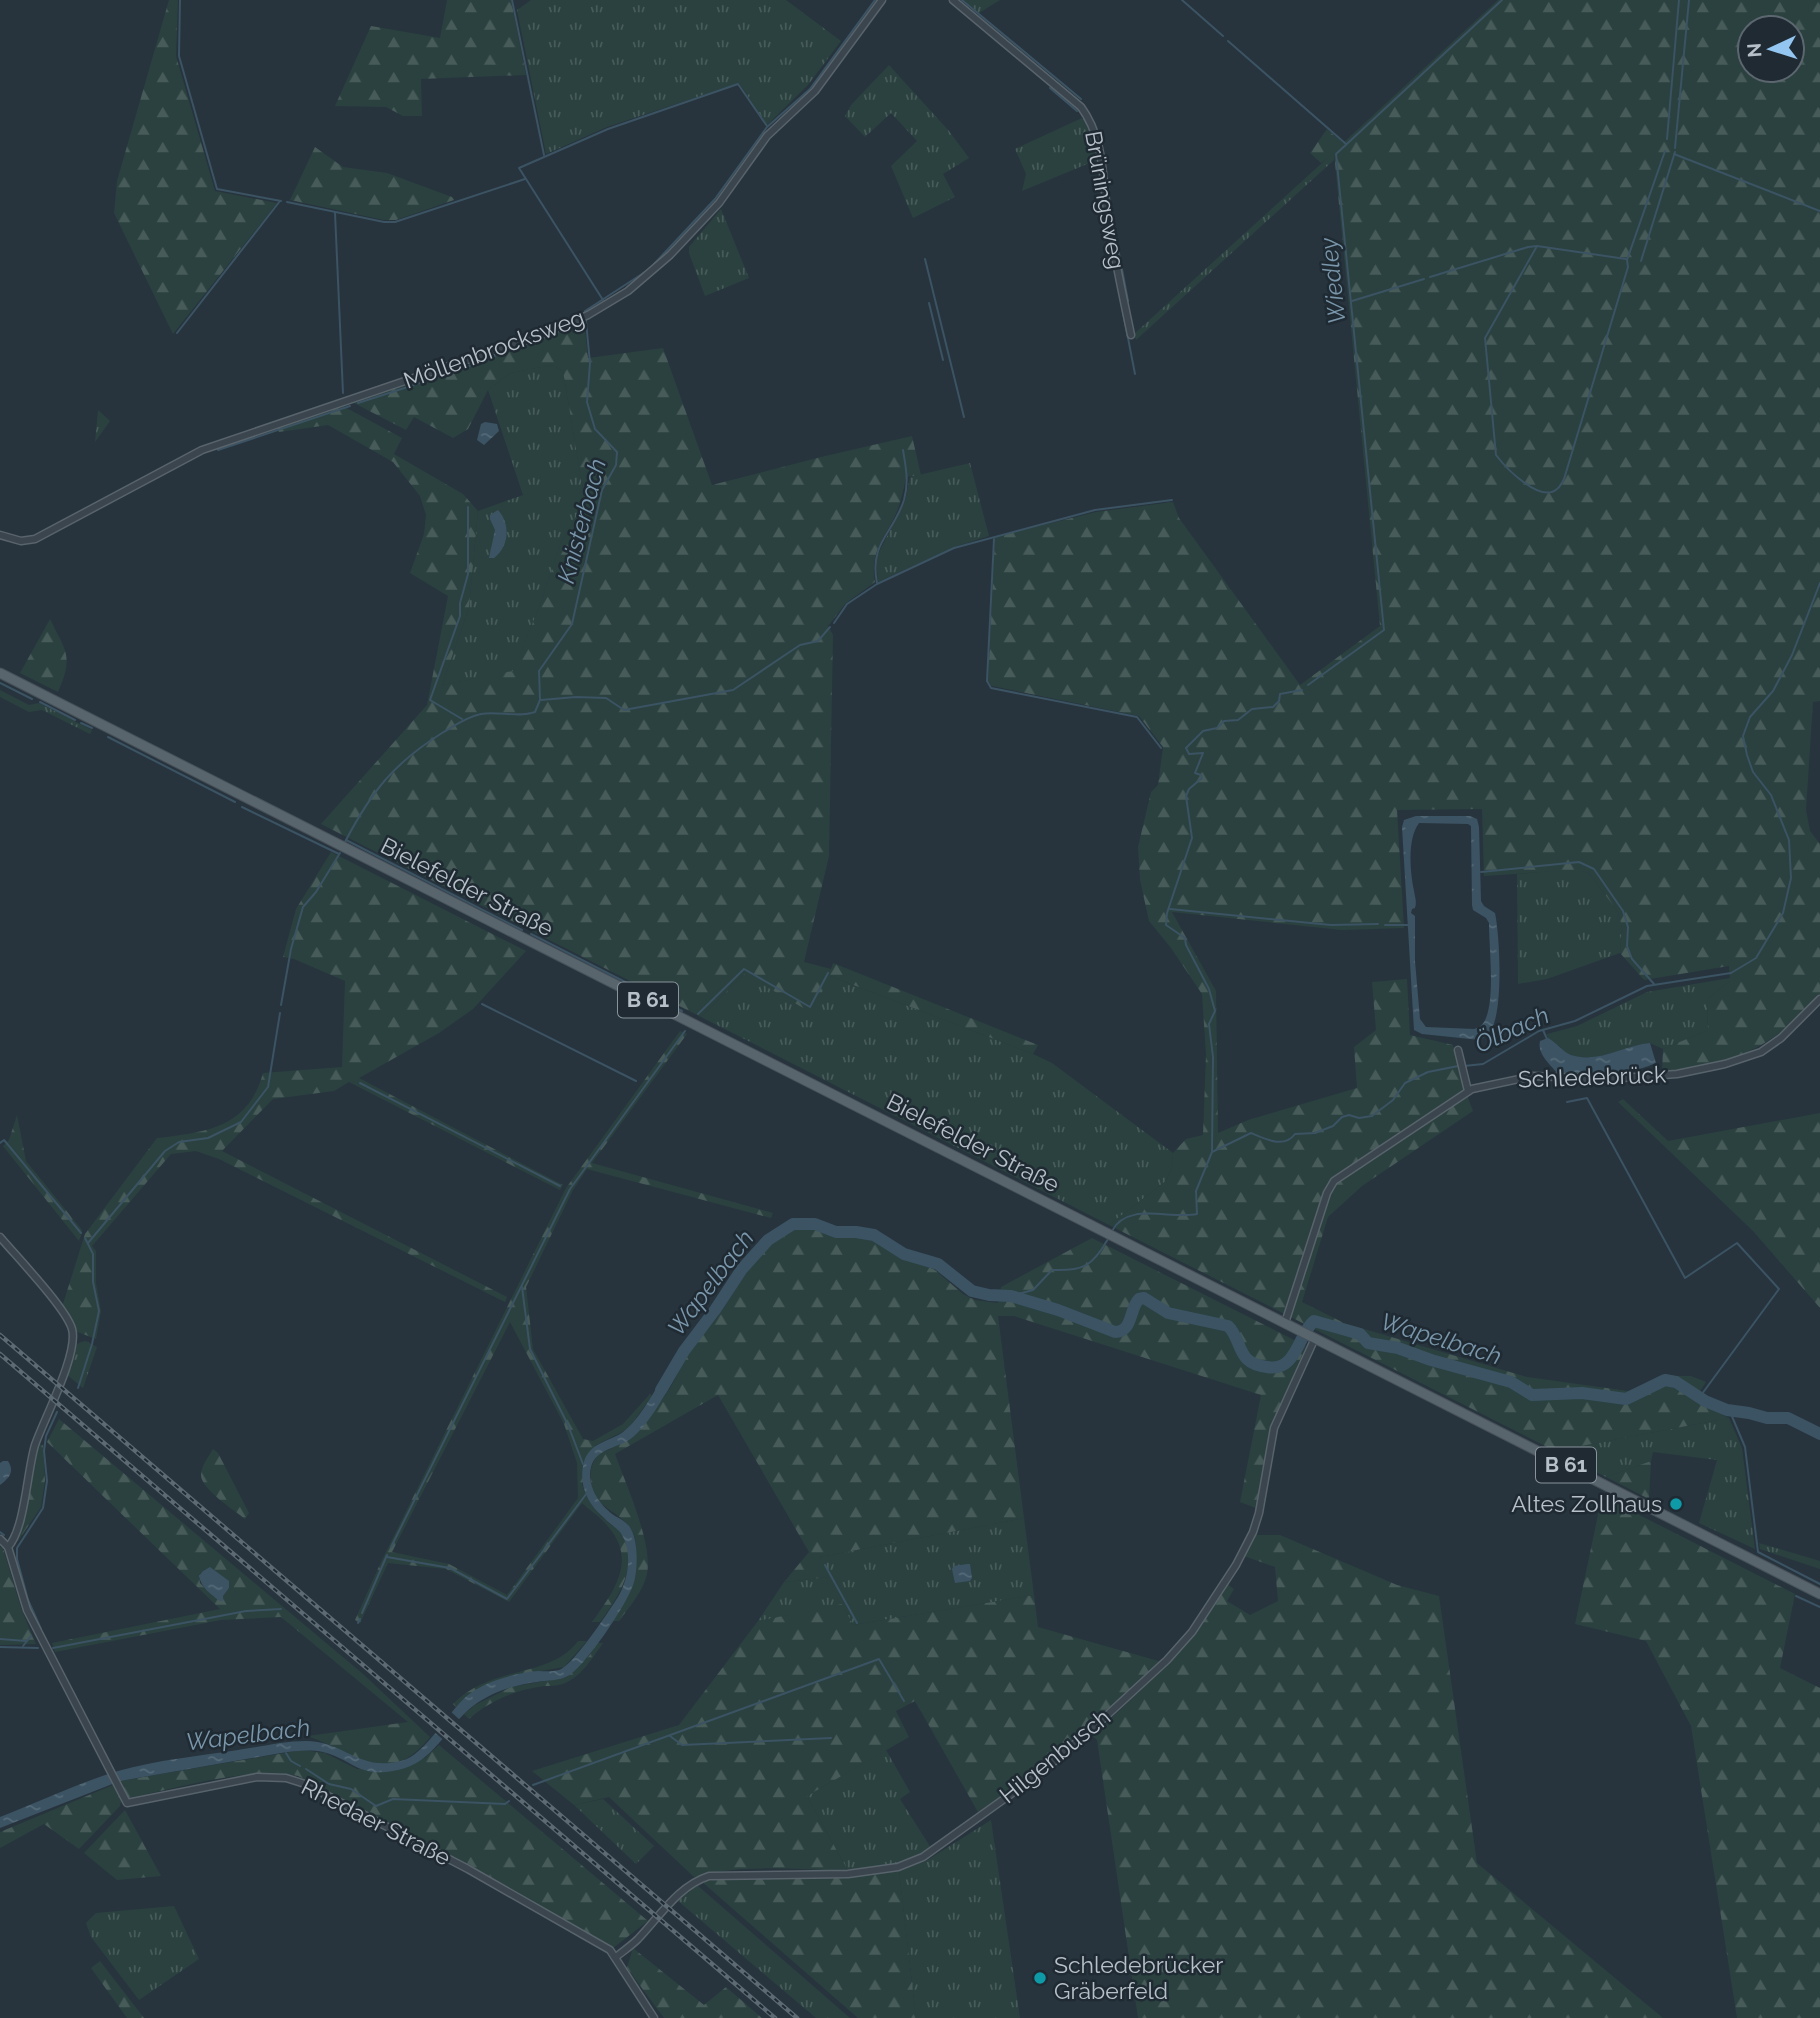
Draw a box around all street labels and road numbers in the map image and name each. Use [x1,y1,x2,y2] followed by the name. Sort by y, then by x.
[1080,129,1131,271] street label: Brüningsweg
[400,303,588,394] street label: Möllenbrocksweg
[377,831,558,942] street label: Bielefelder Straße
[618,982,678,1018] road number: B 61
[1517,1060,1667,1093] street label: Schledebrück
[883,1087,1064,1198] street label: Bielefelder Straße
[1536,1448,1596,1482] road number: B 61
[994,1703,1115,1808] street label: Hilgenbusch
[297,1772,455,1871] street label: Rhedaer Straße

